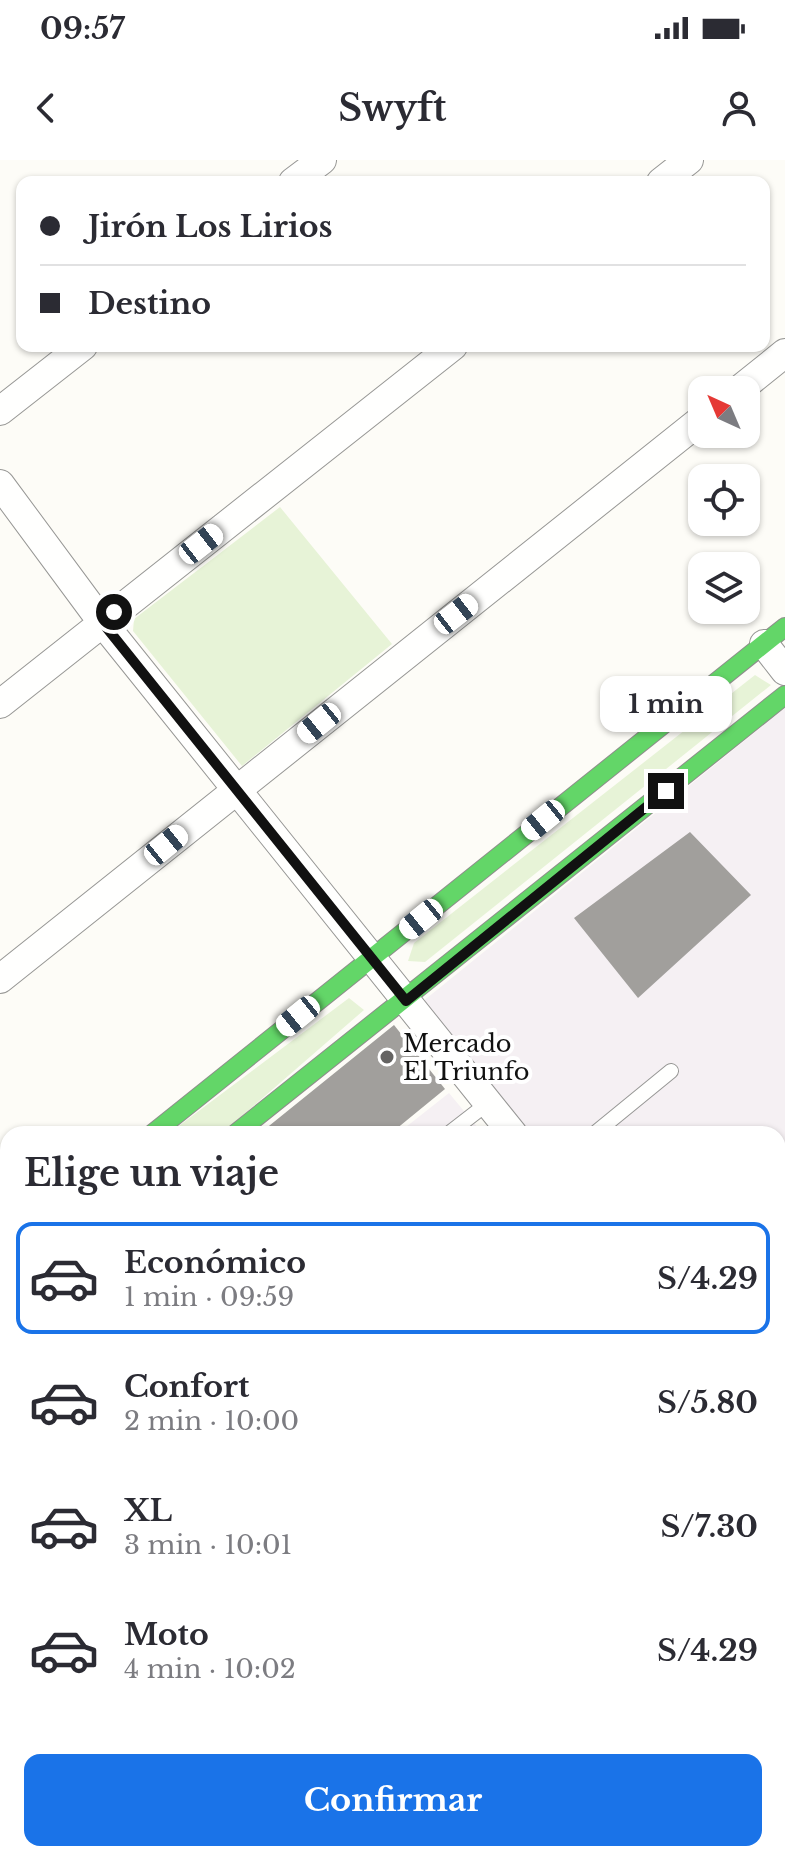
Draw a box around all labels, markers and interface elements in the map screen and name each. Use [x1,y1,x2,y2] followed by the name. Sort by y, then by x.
[40,10,125,47] text: 09:57
[24,86,68,130] icon: back
[338,86,447,131] text: Swyft
[717,86,761,130] icon: person
[88,208,333,245] text: Jirón Los Lirios
[88,285,211,322] text: Destino
[688,376,760,448] north arrow
[688,376,760,624] map controls
[688,464,760,536] button: locate
[175,520,227,568] car
[688,552,760,624] button: layers
[430,590,482,638] car
[96,594,132,630] route start
[600,675,732,731] callout: 1 min
[628,688,704,720] text: 1 min
[293,699,345,747] car
[648,773,684,809] route end
[517,796,569,844] car
[140,821,192,869] car
[395,895,447,943] car
[272,992,324,1040] car
[403,1029,529,1086] place label: Mercado El Triunfo
[378,1048,396,1066] marker: Mercado El Triunfo
[24,1151,279,1196] text: Elige un viaje
[28,1242,100,1314] icon: car
[124,1244,306,1281] text: Económico
[657,1260,758,1297] text: S/4.29
[124,1281,294,1313] text: 1 min · 09:59
[28,1366,100,1438] icon: car
[124,1368,249,1405] text: Confort
[657,1384,758,1421] text: S/5.80
[124,1405,299,1437] text: 2 min · 10:00
[28,1490,100,1562] icon: car
[124,1492,172,1529] text: XL
[660,1508,758,1545] text: S/7.30
[124,1529,292,1561] text: 3 min · 10:01
[28,1614,100,1686] icon: car
[124,1616,209,1653] text: Moto
[657,1632,758,1669] text: S/4.29
[124,1653,296,1685] text: 4 min · 10:02
[24,1754,762,1846] button: Confirmar

